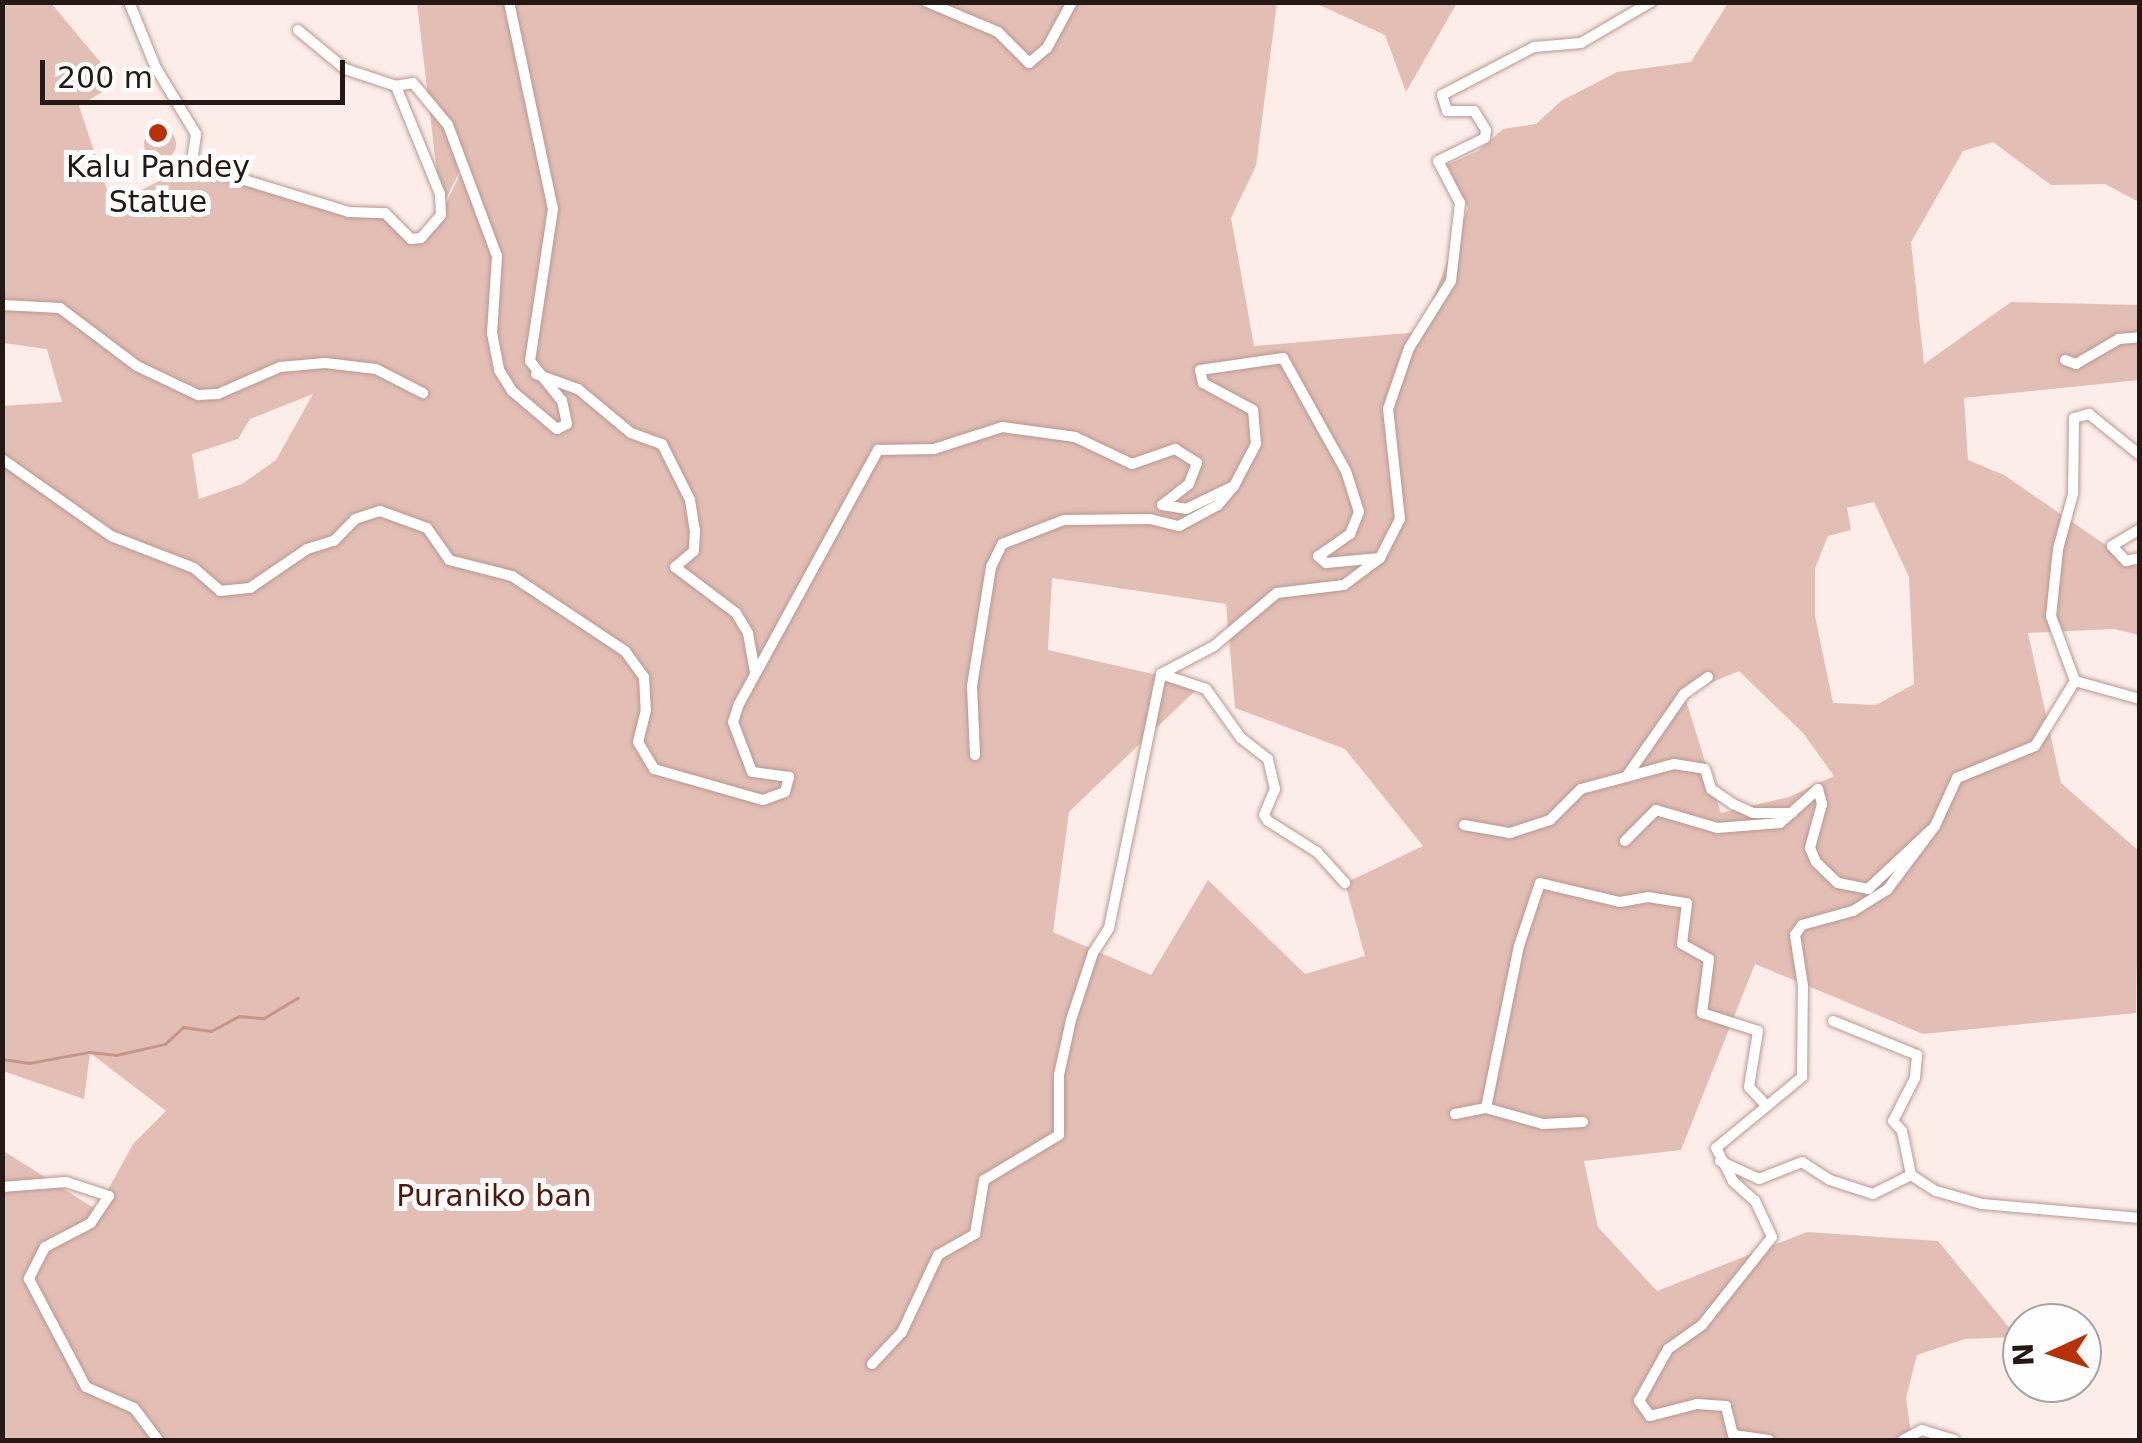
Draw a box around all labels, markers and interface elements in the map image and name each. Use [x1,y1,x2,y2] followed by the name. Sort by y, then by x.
[45,40,350,102] scale bar
[57,60,153,95] text: 200 m
[147,122,169,144] marker: Kalu Pandey Statue
[66,149,250,220] place label: Kalu Pandey Statue
[396,1178,592,1214] park label: Puraniko ban
[2002,1303,2102,1403] north arrow
[2006,1342,2041,1367] text: N

